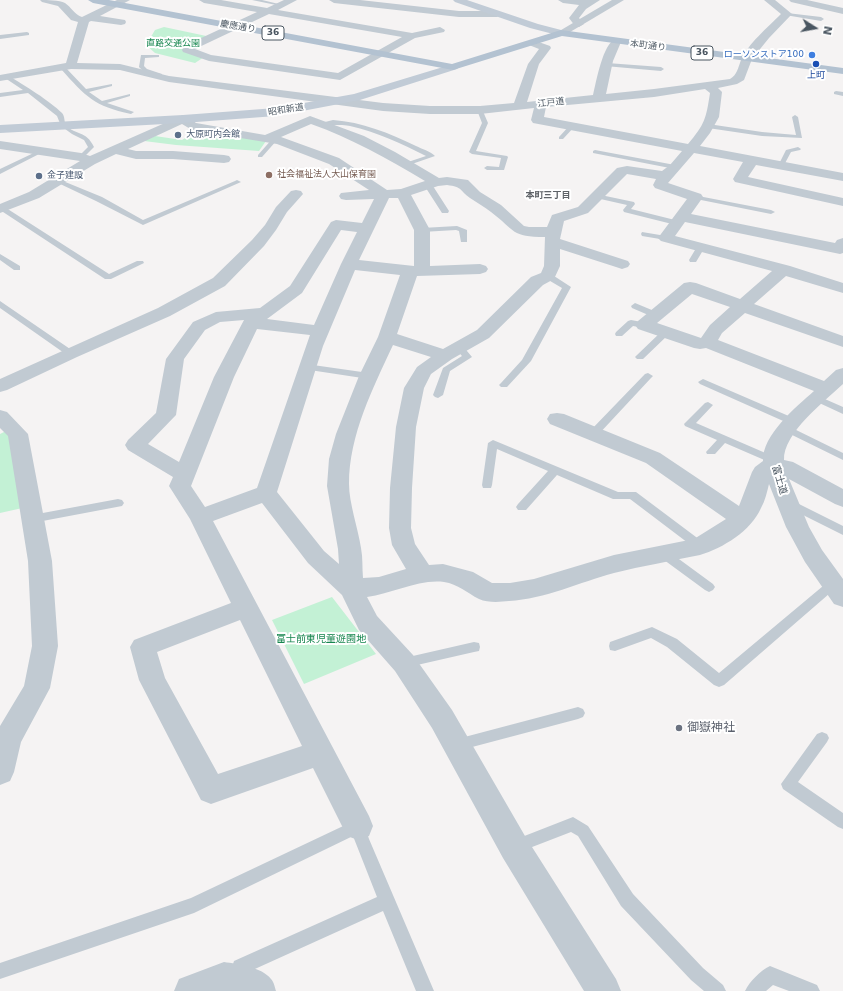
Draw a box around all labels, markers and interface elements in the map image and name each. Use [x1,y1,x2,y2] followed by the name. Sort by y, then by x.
[795,8,835,48] north arrow
[219,19,257,35] street label: 慶應通り
[820,25,835,36] text: N
[262,26,284,40] road number: 36
[629,38,667,54] street label: 本町通り
[146,39,200,49] park label: 直路交通公園
[691,46,713,60] road number: 36
[724,50,804,60] place label: ローソンストア100
[807,50,817,60] marker: ローソンストア100
[811,59,821,69] marker: 上町
[807,71,825,81] place label: 上町
[537,96,565,110] street label: 江戸道
[267,102,305,118] street label: 昭和新道
[173,130,183,140] marker: 大原町内会館
[186,130,240,140] place label: 大原町内会館
[264,170,274,180] marker: 社会福祉法人大山保育園
[277,170,376,180] place label: 社会福祉法人大山保育園
[34,171,44,181] marker: 金子建設
[47,171,83,181] place label: 金子建設
[526,191,570,201] district label: 本町三丁目
[769,464,789,496] street label: 富士道
[276,633,366,645] park label: 富士前東児童遊園地
[687,721,735,735] place label: 御嶽神社
[674,723,684,733] marker: 御嶽神社

